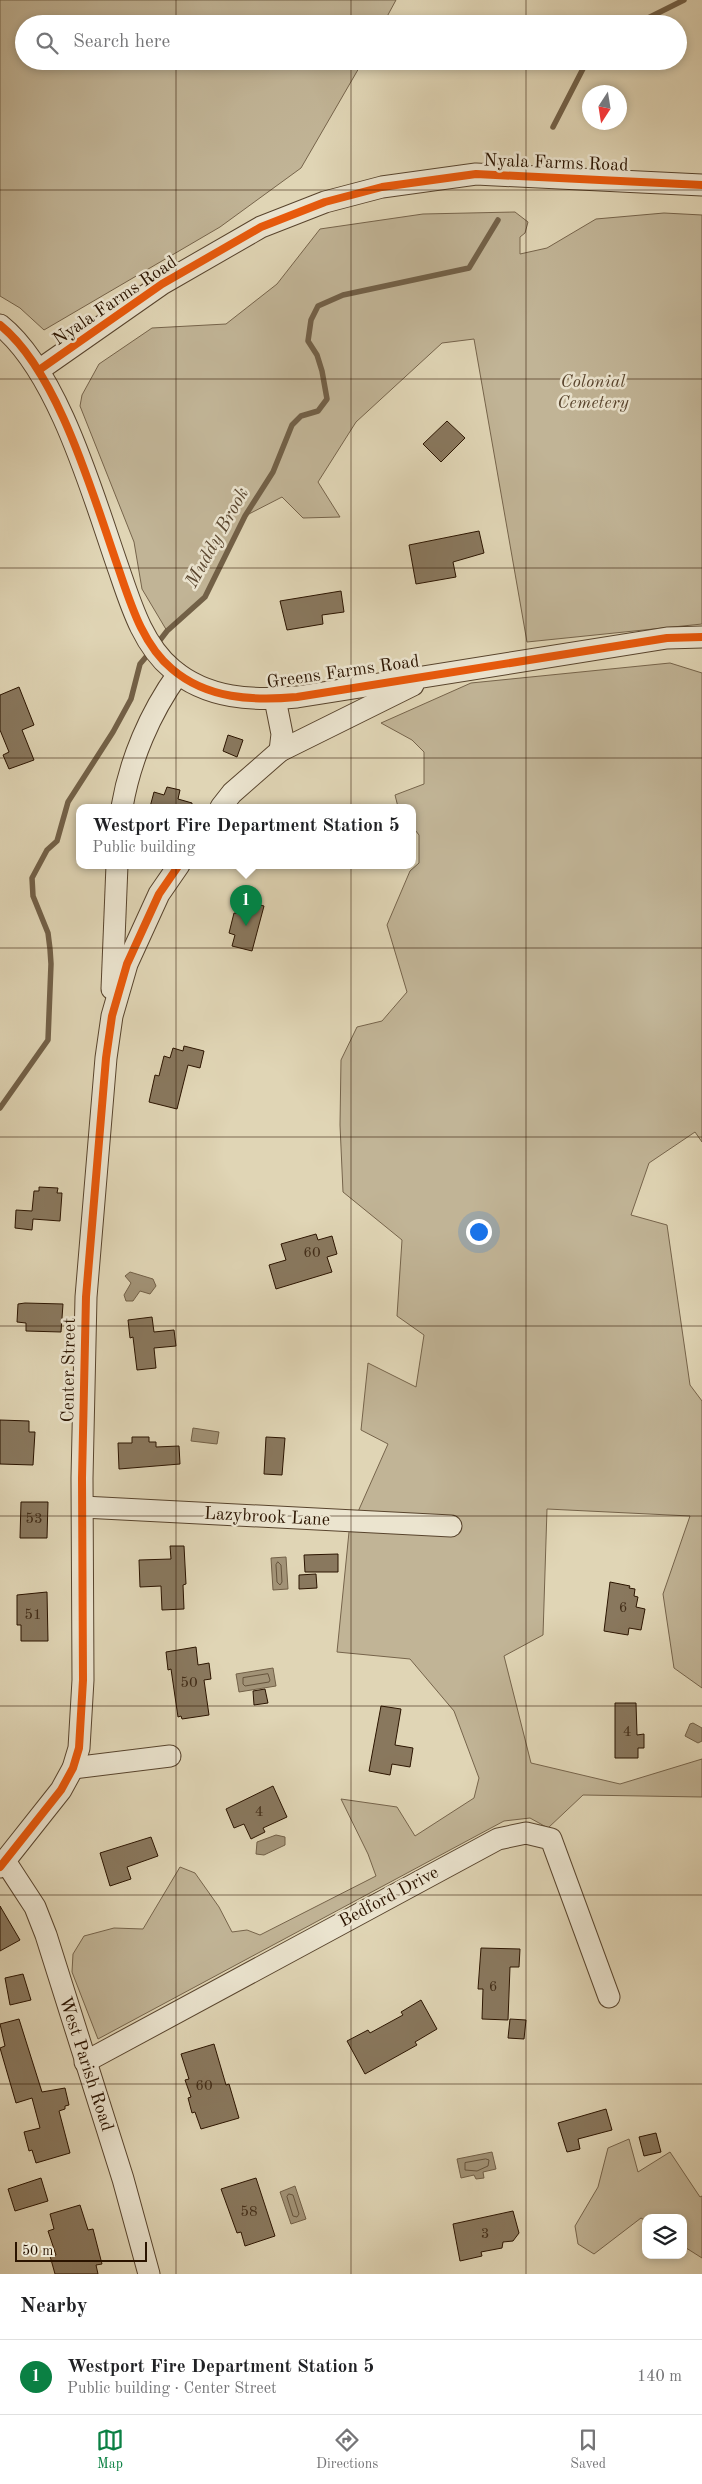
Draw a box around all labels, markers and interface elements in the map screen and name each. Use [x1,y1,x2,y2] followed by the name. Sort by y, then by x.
[15,15,687,70] search box
[33,29,61,57] icon: search
[73,33,170,52] text: Search here
[582,85,627,130] north arrow
[483,151,629,175] street label: Nyala Farms Road
[50,253,180,349] street label: Nyala Farms Road
[557,373,629,412] park label: Colonial Cemetery
[182,485,253,592] water label: Muddy Brook
[265,652,421,692] street label: Greens Farms Road
[76,804,416,869] popup
[92,817,400,836] text: Westport Fire Department Station 5
[92,840,195,856] text: Public building
[230,885,262,926] pin: 1
[466,1219,492,1245] your location
[303,1246,321,1261] house number: 60
[59,1317,79,1423] street label: Center Street
[204,1505,330,1529] street label: Lazybrook Lane
[25,1512,43,1527] house number: 53
[619,1601,627,1616] house number: 6
[24,1608,42,1623] house number: 51
[180,1676,198,1691] house number: 50
[623,1725,631,1740] house number: 4
[255,1805,263,1820] house number: 4
[336,1863,442,1931] street label: Bedford Drive
[489,1980,497,1995] house number: 6
[56,1995,116,2133] street label: West Parish Road
[195,2079,213,2094] house number: 60
[240,2205,258,2220] house number: 58
[642,2214,687,2259] map controls
[642,2214,687,2259] button: layers
[481,2227,489,2242] house number: 3
[15,2239,148,2262] scale bar
[22,2244,53,2258] text: 50 m
[20,2296,88,2317] text: Nearby
[67,2358,374,2377] text: Westport Fire Department Station 5
[31,2369,41,2385] text: 1
[637,2369,682,2385] text: 140 m
[67,2381,277,2397] text: Public building · Center Street
[96,2426,124,2473] tab: Map
[316,2426,378,2473] tab: Directions
[570,2426,606,2473] tab: Saved

